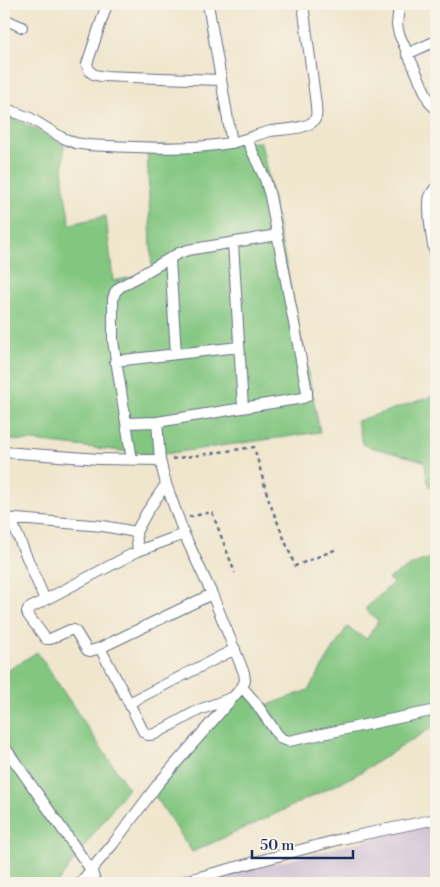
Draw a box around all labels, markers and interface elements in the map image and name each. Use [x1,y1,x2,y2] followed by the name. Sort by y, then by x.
[252,827,354,859] scale bar
[260,836,294,855] text: 50 m

